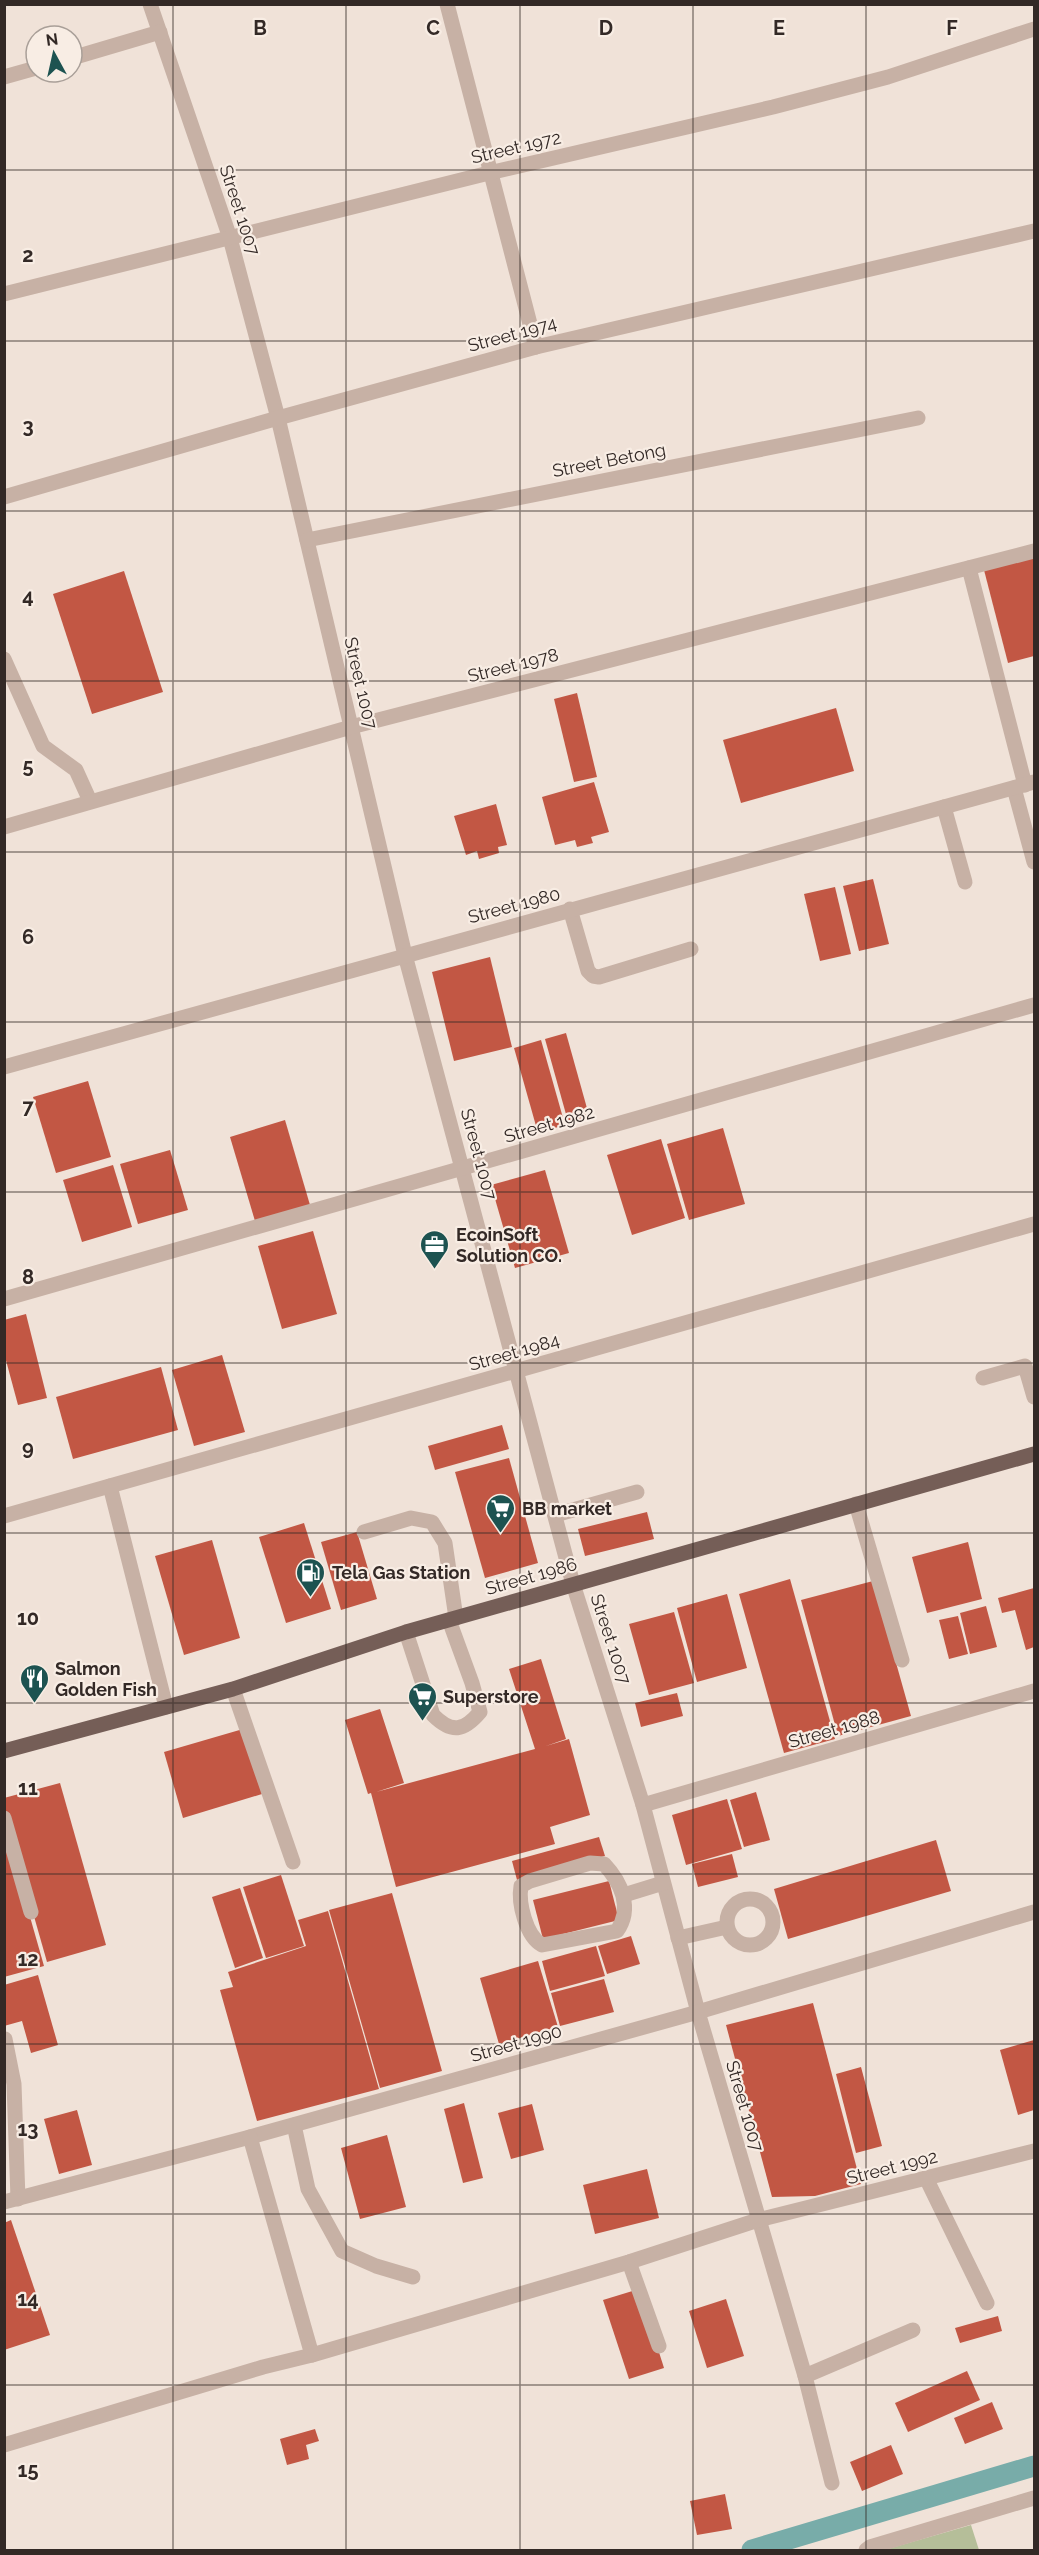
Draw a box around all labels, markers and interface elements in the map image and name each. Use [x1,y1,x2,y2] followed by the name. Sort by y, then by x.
[253,16,267,40] text: B
[426,16,440,40] text: C
[599,16,613,40] text: D
[773,16,785,40] text: E
[946,16,958,40] text: F
[24,24,84,84] north arrow
[45,29,59,50] text: N
[469,126,563,168] street label: Street 1972
[216,162,265,258] street label: Street 1007
[22,243,34,267] text: 2
[465,312,559,356] street label: Street 1974
[22,414,34,438] text: 3
[550,439,668,481] street label: Street Betong
[22,584,34,608] text: 4
[340,635,382,731] street label: Street 1007
[465,644,561,686] street label: Street 1978
[22,754,34,778] text: 5
[466,883,562,927] street label: Street 1980
[22,925,34,949] text: 6
[22,1095,34,1119] text: 7
[502,1101,596,1147] street label: Street 1982
[457,1106,501,1202] street label: Street 1007
[456,1224,562,1266] place label: EcoinSoft Solution CO.
[419,1228,451,1270] office icon: EcoinSoft Solution CO.
[22,1265,34,1289] text: 8
[466,1329,562,1375] street label: Street 1984
[22,1436,34,1460] text: 9
[485,1492,517,1534] supermarket icon: BB market
[522,1498,612,1519] place label: BB market
[483,1553,579,1599] street label: Street 1986
[295,1556,327,1598] fuel station icon: Tela Gas Station
[332,1562,470,1583] place label: Tela Gas Station
[587,1591,636,1687] street label: Street 1007
[17,1606,39,1630] text: 10
[55,1658,157,1700] place label: Salmon Golden Fish
[18,1662,50,1704] restaurant icon: Salmon Golden Fish
[406,1680,438,1722] supermarket icon: Superstore
[443,1686,539,1707] place label: Superstore
[786,1706,882,1752] street label: Street 1988
[18,1776,38,1800] text: 11
[17,1947,39,1971] text: 12
[468,2020,564,2066] street label: Street 1990
[722,2058,768,2154] street label: Street 1007
[17,2117,39,2141] text: 13
[845,2146,939,2188] street label: Street 1992
[17,2287,39,2311] text: 14
[18,2458,38,2482] text: 15

